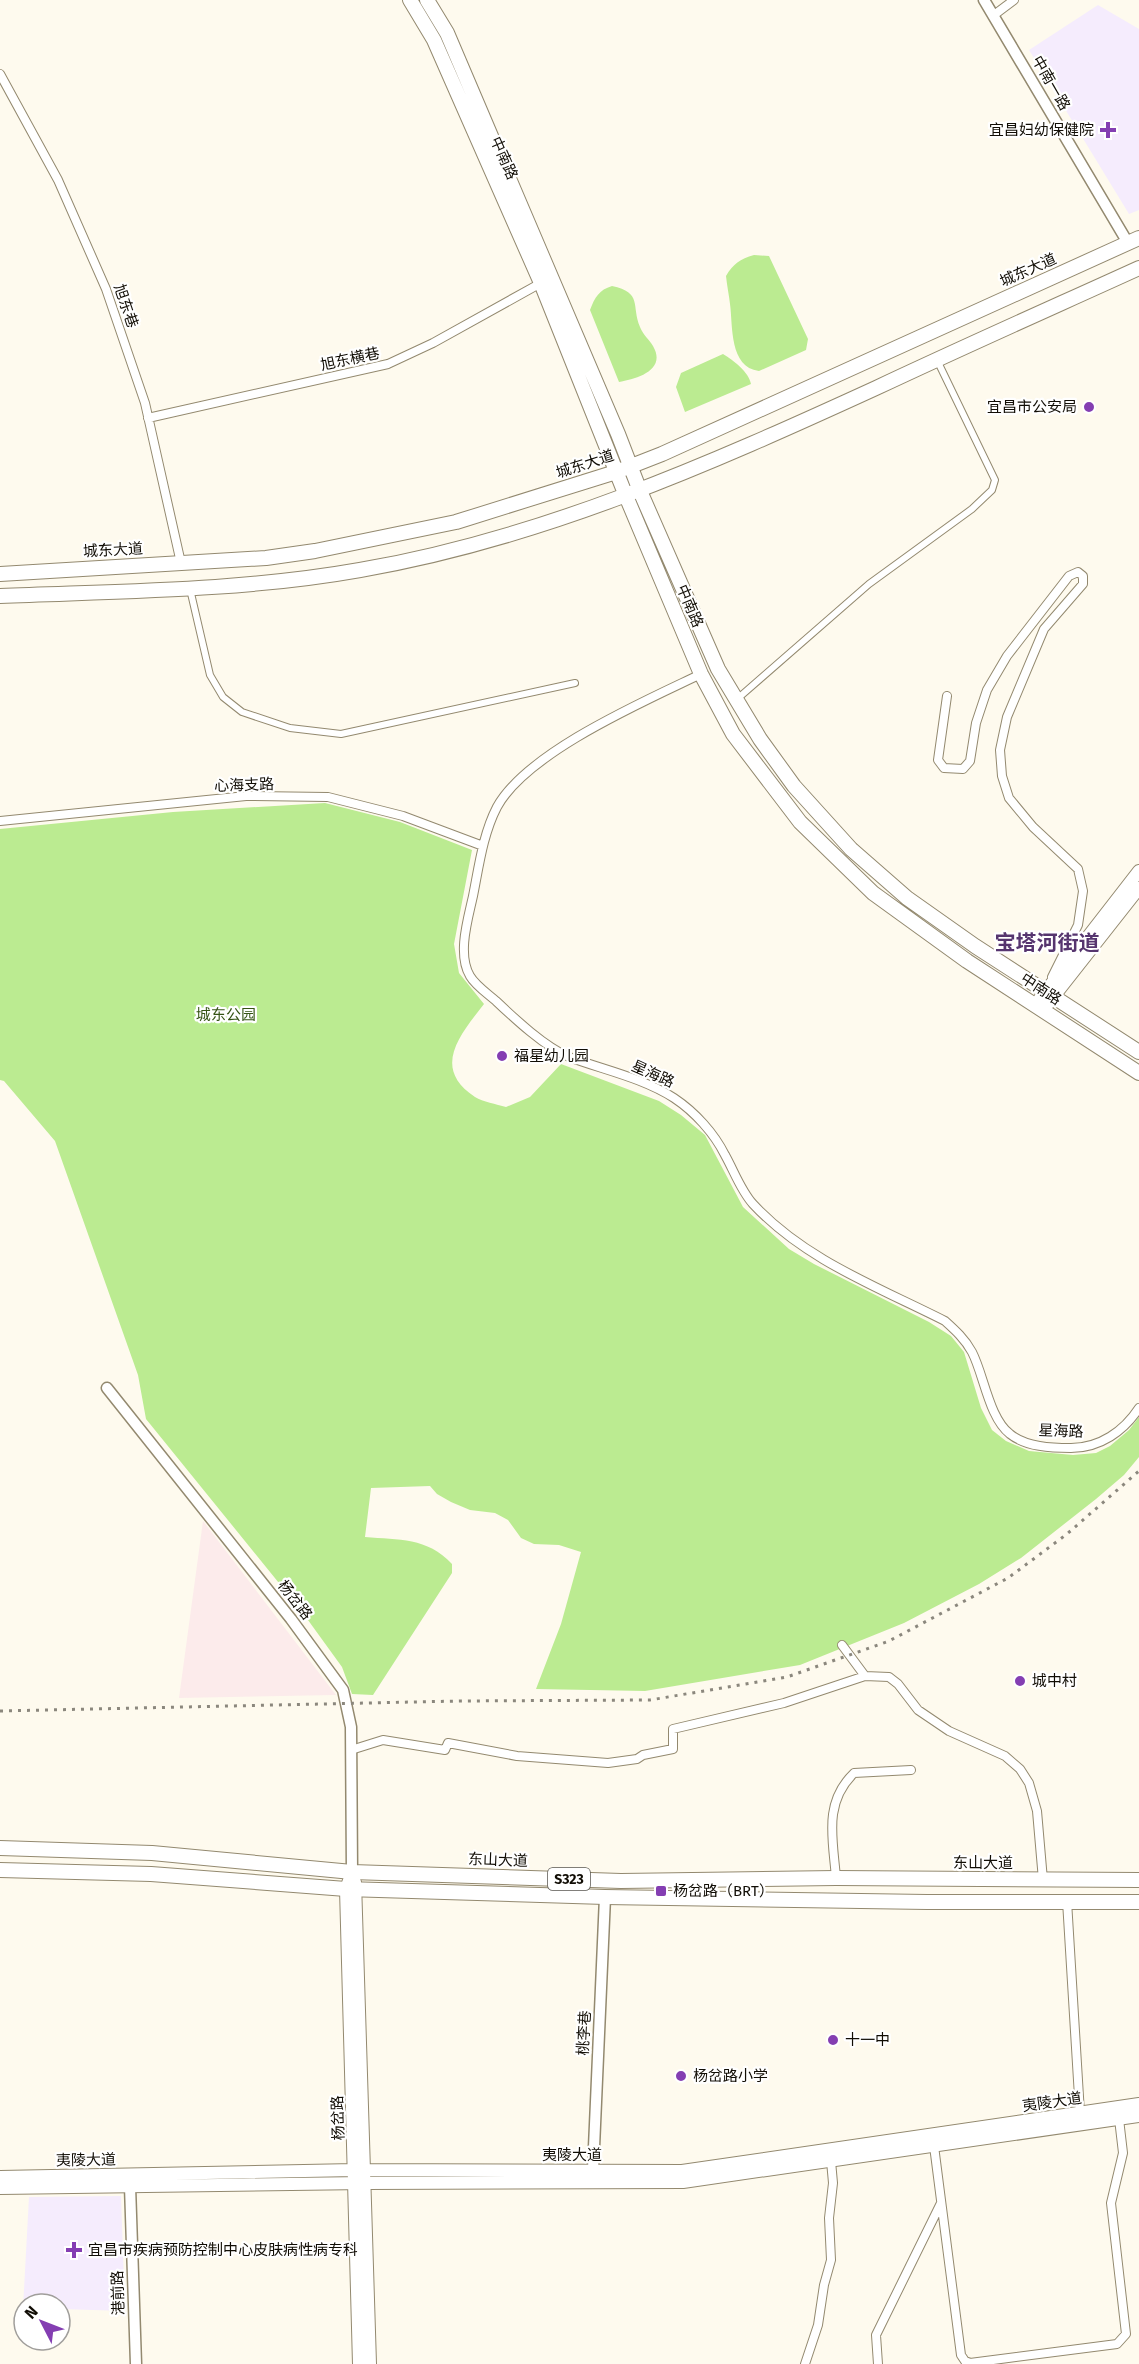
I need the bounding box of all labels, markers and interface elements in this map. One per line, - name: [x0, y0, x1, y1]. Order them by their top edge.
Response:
- street label: 中南一路: [1028, 53, 1074, 113]
- place label: 宜昌妇幼保健院: [989, 121, 1094, 139]
- marker: 宜昌妇幼保健院: [1099, 121, 1117, 139]
- street label: 中南路: [487, 134, 521, 182]
- street label: 城东大道: [997, 250, 1059, 290]
- street label: 旭东巷: [110, 282, 142, 330]
- street label: 旭东横巷: [319, 344, 381, 374]
- place label: 宜昌市公安局: [987, 398, 1077, 416]
- marker: 宜昌市公安局: [1082, 400, 1096, 414]
- street label: 城东大道: [554, 446, 616, 482]
- street label: 城东大道: [83, 539, 143, 561]
- street label: 中南路: [673, 582, 707, 630]
- street label: 心海支路: [214, 775, 274, 795]
- district label: 宝塔河街道: [995, 930, 1100, 956]
- street label: 中南路: [1017, 969, 1065, 1009]
- park label: 城东公园: [196, 1006, 256, 1024]
- place label: 福星幼儿园: [514, 1047, 589, 1065]
- marker: 福星幼儿园: [495, 1049, 509, 1063]
- street label: 星海路: [629, 1057, 677, 1091]
- street label: 星海路: [1038, 1421, 1084, 1441]
- street label: 杨岔路: [274, 1577, 316, 1623]
- place label: 城中村: [1032, 1672, 1077, 1690]
- marker: 城中村: [1013, 1674, 1027, 1688]
- street label: 东山大道: [468, 1850, 528, 1870]
- street label: 东山大道: [953, 1854, 1013, 1872]
- road number: S323: [548, 1868, 590, 1890]
- place label: 杨岔路（BRT）: [673, 1882, 774, 1900]
- marker: 杨岔路（BRT）: [654, 1884, 668, 1898]
- street label: 桃李巷: [574, 2010, 594, 2056]
- place label: 十一中: [845, 2031, 890, 2049]
- marker: 十一中: [826, 2033, 840, 2047]
- place label: 杨岔路小学: [693, 2067, 768, 2085]
- marker: 杨岔路小学: [674, 2069, 688, 2083]
- street label: 夷陵大道: [1021, 2089, 1083, 2115]
- street label: 杨岔路: [328, 2095, 348, 2141]
- street label: 夷陵大道: [542, 2146, 602, 2164]
- street label: 夷陵大道: [56, 2150, 116, 2170]
- marker: 宜昌市疾病预防控制中心皮肤病性病专科: [65, 2241, 83, 2259]
- place label: 宜昌市疾病预防控制中心皮肤病性病专科: [88, 2241, 358, 2259]
- street label: 港前路: [108, 2270, 128, 2316]
- north arrow: [12, 2292, 72, 2352]
- text: N: [21, 2302, 42, 2323]

